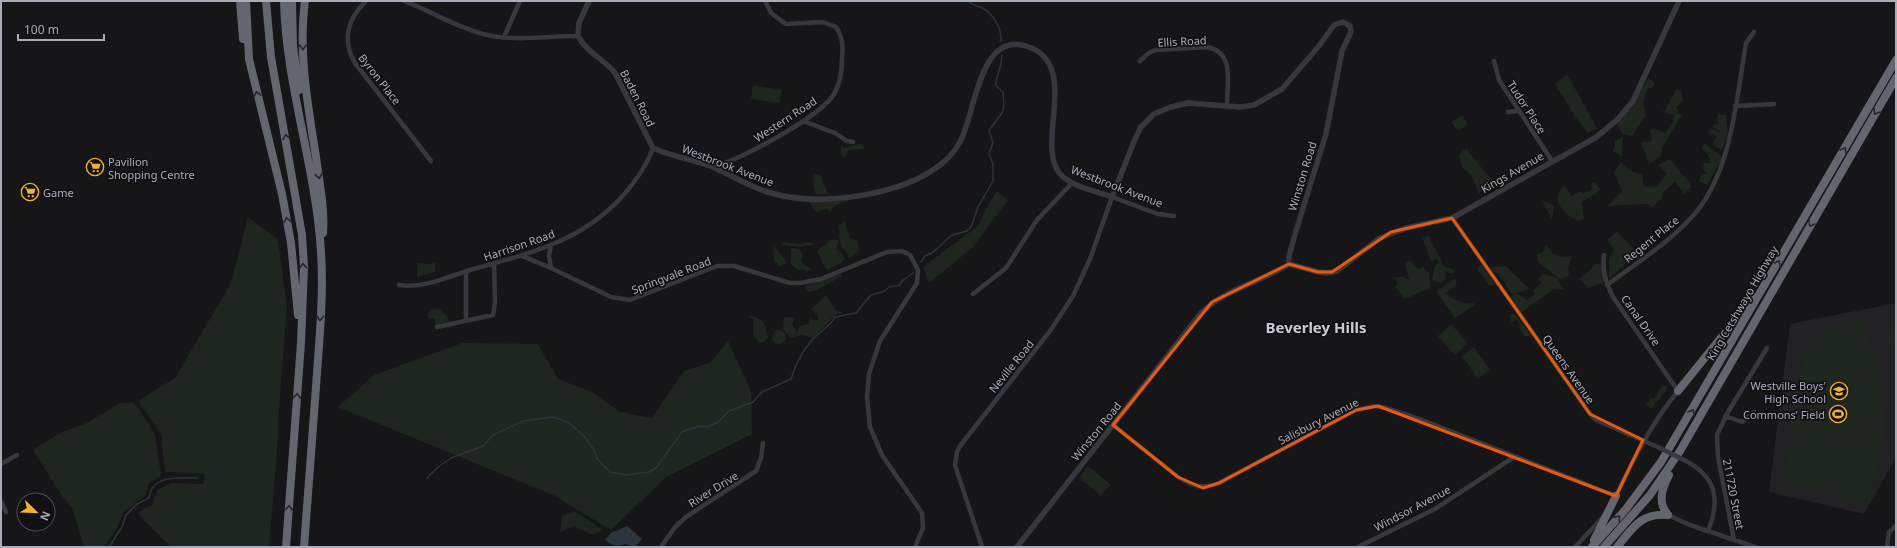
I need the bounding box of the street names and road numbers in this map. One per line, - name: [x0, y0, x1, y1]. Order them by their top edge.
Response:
- street label: Ellis Road: [1157, 32, 1207, 50]
- street label: Byron Place: [355, 51, 405, 107]
- street label: Baden Road: [617, 67, 659, 129]
- street label: Tudor Place: [1504, 78, 1550, 136]
- street label: Western Road: [751, 93, 819, 145]
- street label: Winston Road: [1284, 139, 1320, 213]
- street label: Westbrook Avenue: [680, 141, 776, 189]
- street label: Kings Avenue: [1478, 148, 1546, 196]
- street label: Westbrook Avenue: [1069, 162, 1165, 210]
- street label: Regent Place: [1620, 212, 1682, 266]
- street label: Harrison Road: [481, 226, 557, 264]
- street label: King Cetshwayo Highway: [1703, 243, 1781, 363]
- street label: Springvale Road: [629, 253, 713, 297]
- street label: Canal Drive: [1618, 292, 1664, 348]
- street label: Queens Avenue: [1540, 331, 1598, 407]
- street label: Neville Road: [985, 336, 1037, 396]
- street label: Salisbury Avenue: [1275, 394, 1361, 448]
- street label: Winston Road: [1068, 398, 1124, 464]
- street label: 211720 Street: [1720, 458, 1748, 530]
- street label: River Drive: [685, 468, 741, 510]
- street label: Windsor Avenue: [1371, 482, 1453, 534]

